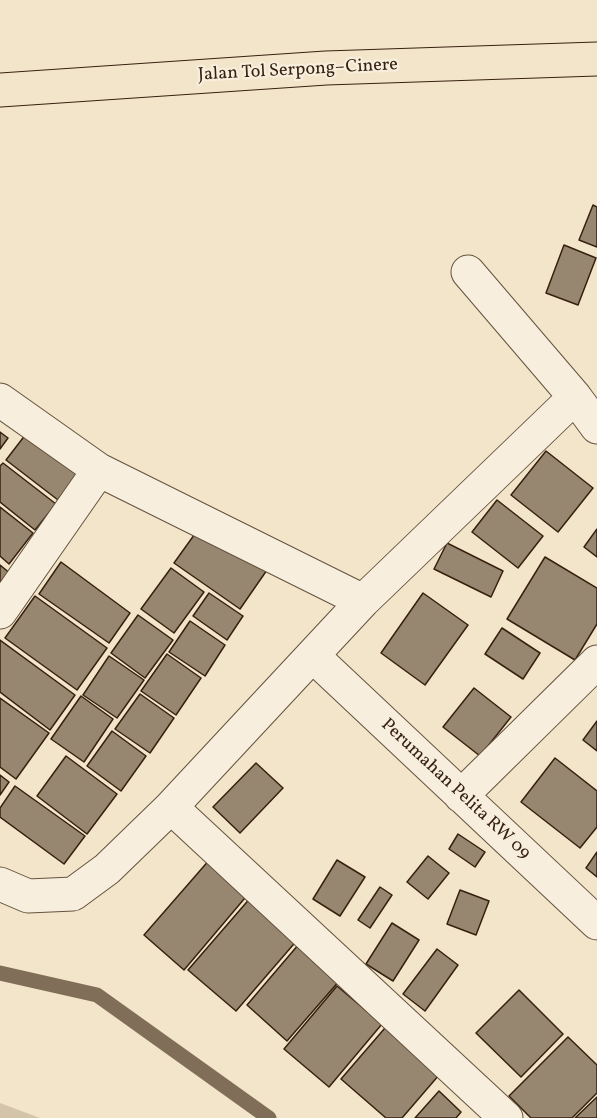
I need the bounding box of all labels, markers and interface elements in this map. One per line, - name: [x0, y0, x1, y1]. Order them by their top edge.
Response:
- street label: Jalan Tol Serpong–Cinere: [198, 55, 398, 87]
- street label: Perumahan Pelita RW 09: [376, 715, 534, 865]

